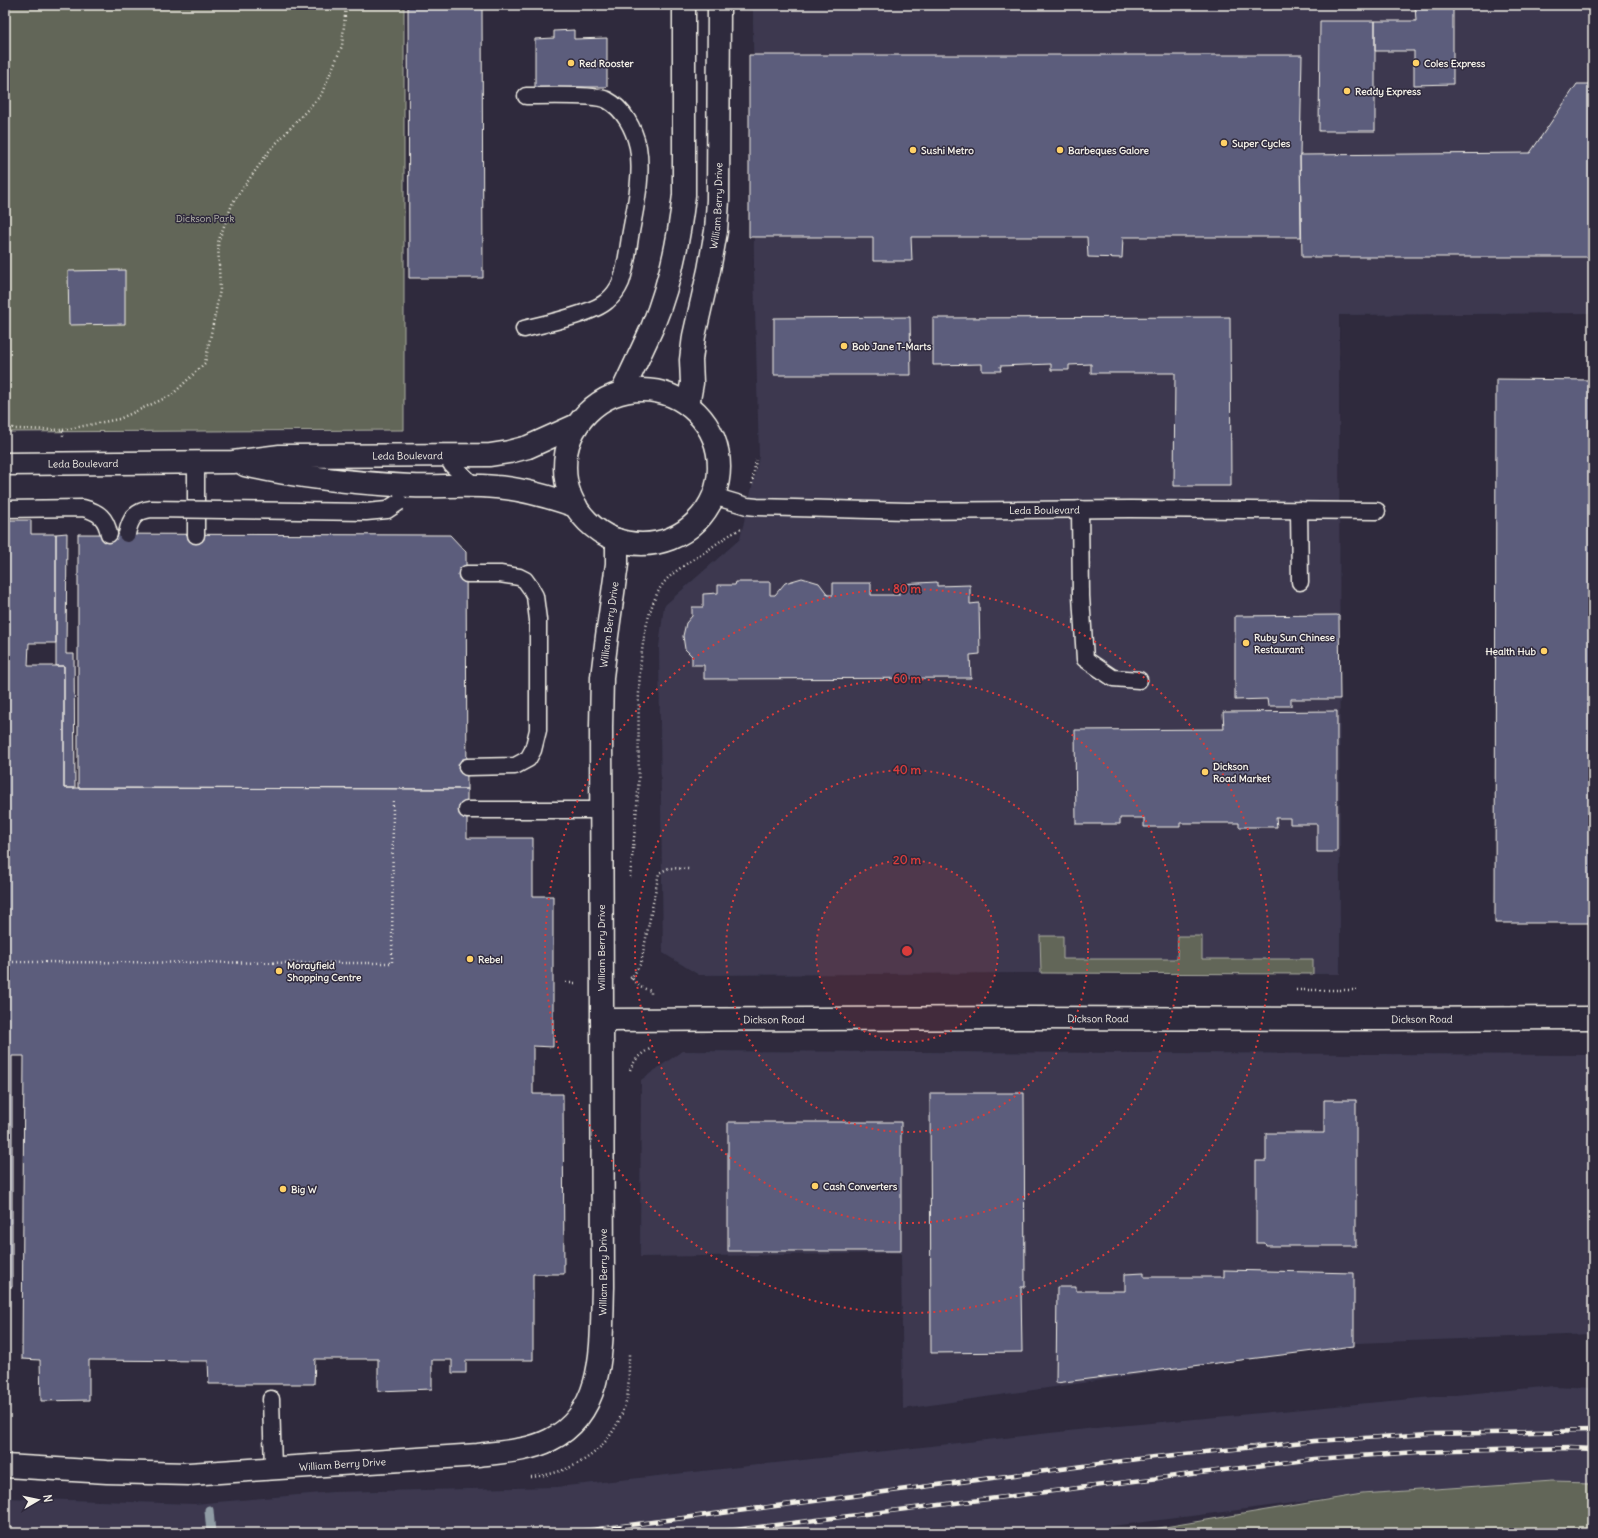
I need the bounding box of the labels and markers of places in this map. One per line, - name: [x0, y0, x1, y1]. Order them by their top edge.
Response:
- place label: Red Rooster: [579, 57, 635, 70]
- place label: Coles Express: [1424, 57, 1486, 70]
- marker: Red Rooster: [566, 58, 576, 68]
- marker: Coles Express: [1411, 58, 1421, 68]
- place label: Reddy Express: [1355, 85, 1422, 98]
- marker: Reddy Express: [1342, 86, 1352, 96]
- place label: Super Cycles: [1232, 137, 1291, 150]
- marker: Super Cycles: [1219, 138, 1229, 148]
- place label: Sushi Metro: [921, 144, 974, 157]
- place label: Barbeques Galore: [1068, 144, 1149, 157]
- marker: Sushi Metro: [908, 145, 918, 155]
- marker: Barbeques Galore: [1055, 145, 1065, 155]
- place label: Bob Jane T-Marts: [852, 340, 932, 353]
- marker: Bob Jane T-Marts: [839, 341, 849, 351]
- place label: Ruby Sun Chinese Restaurant: [1254, 631, 1336, 656]
- marker: Ruby Sun Chinese Restaurant: [1241, 638, 1251, 648]
- place label: Health Hub: [1485, 645, 1536, 658]
- marker: Health Hub: [1539, 646, 1549, 656]
- place label: Dickson Road Market: [1213, 760, 1271, 785]
- marker: Dickson Road Market: [1200, 767, 1210, 777]
- centre of rings: [900, 944, 914, 958]
- place label: Rebel: [478, 953, 503, 966]
- marker: Rebel: [465, 954, 475, 964]
- place label: Morayfield Shopping Centre: [287, 959, 362, 984]
- marker: Morayfield Shopping Centre: [274, 966, 284, 976]
- place label: Cash Converters: [823, 1180, 898, 1193]
- marker: Cash Converters: [810, 1181, 820, 1191]
- place label: Big W: [291, 1183, 318, 1196]
- marker: Big W: [278, 1184, 288, 1194]

